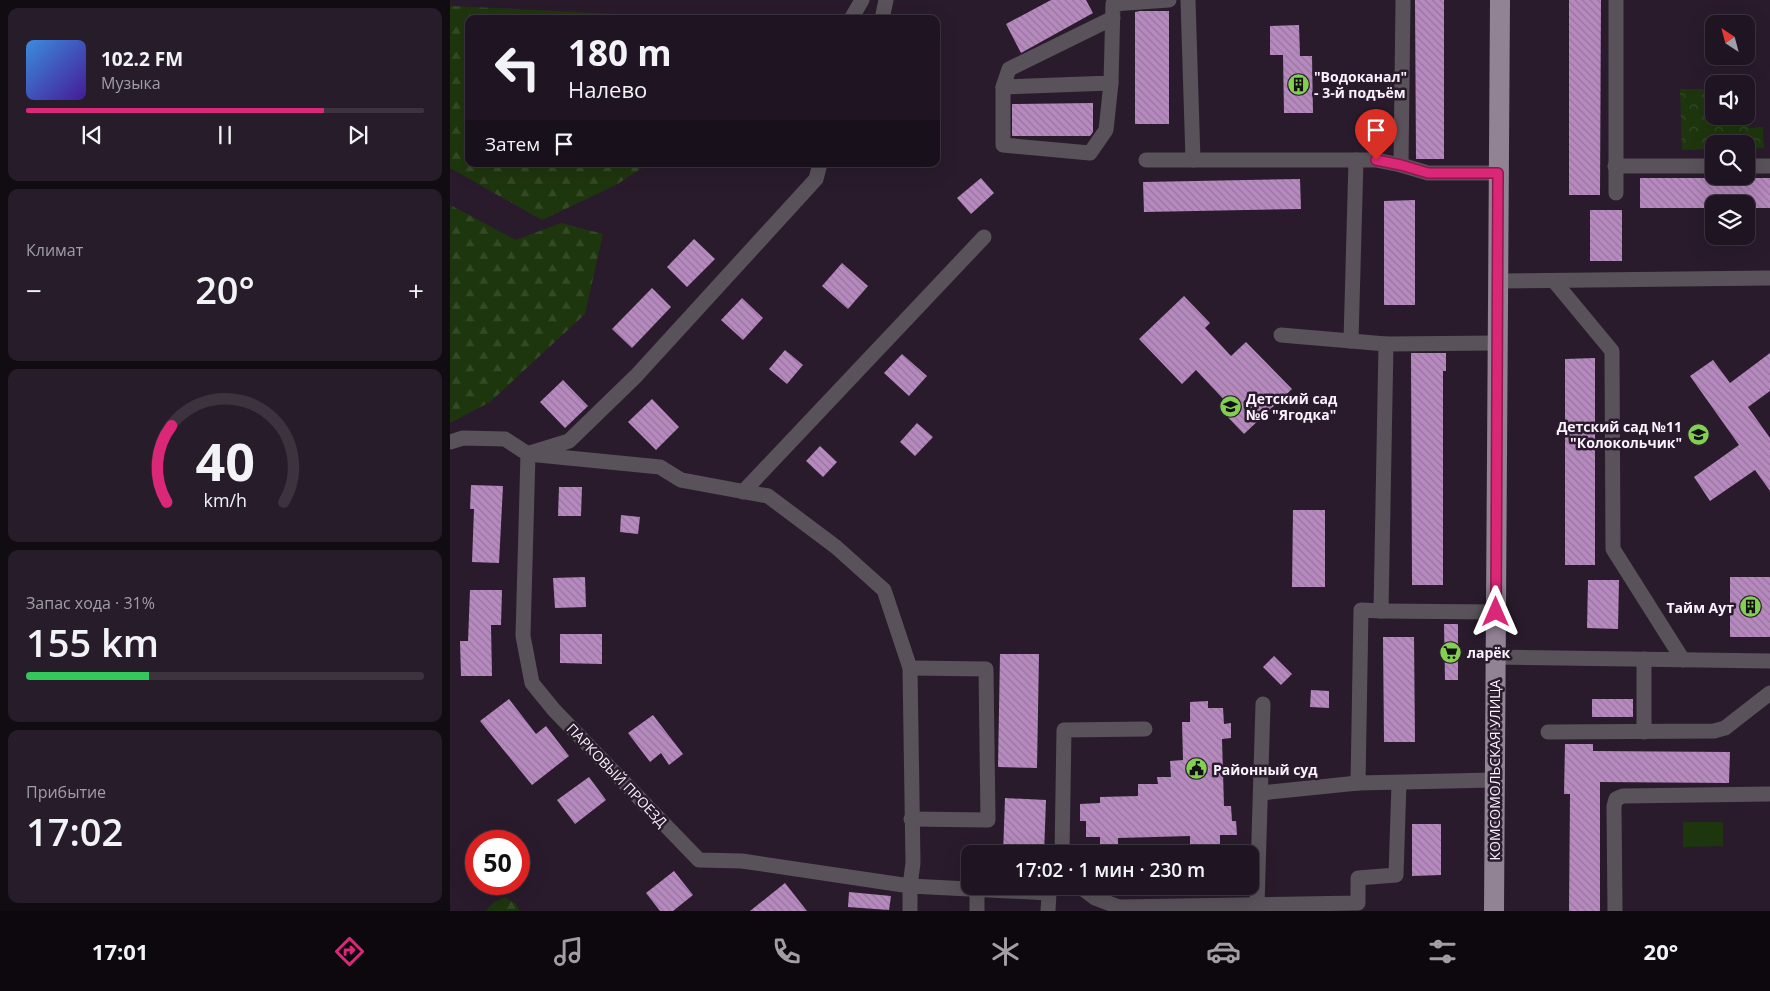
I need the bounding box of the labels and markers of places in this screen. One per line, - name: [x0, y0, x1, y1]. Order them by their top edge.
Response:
- place label: "Водоканал" - 3-й подъём: [1314, 67, 1407, 102]
- building icon: "Водоканал" - 3-й подъём: [1286, 72, 1310, 96]
- pin: [1355, 109, 1397, 160]
- place label: Детский сад №6 "Ягодка": [1246, 389, 1338, 424]
- school or university icon: Детский сад №6 "Ягодка": [1218, 394, 1242, 418]
- place label: Детский сад №11 "Колокольчик": [1557, 417, 1682, 452]
- school or university icon: Детский сад №11 "Колокольчик": [1686, 422, 1710, 446]
- building icon: Тайм Аут: [1738, 595, 1762, 619]
- place label: Тайм Аут: [1667, 598, 1734, 617]
- supermarket icon: ларёк: [1439, 640, 1463, 664]
- place label: ларёк: [1467, 643, 1511, 662]
- public building icon: Районный суд: [1185, 757, 1209, 781]
- place label: Районный суд: [1213, 760, 1318, 779]

